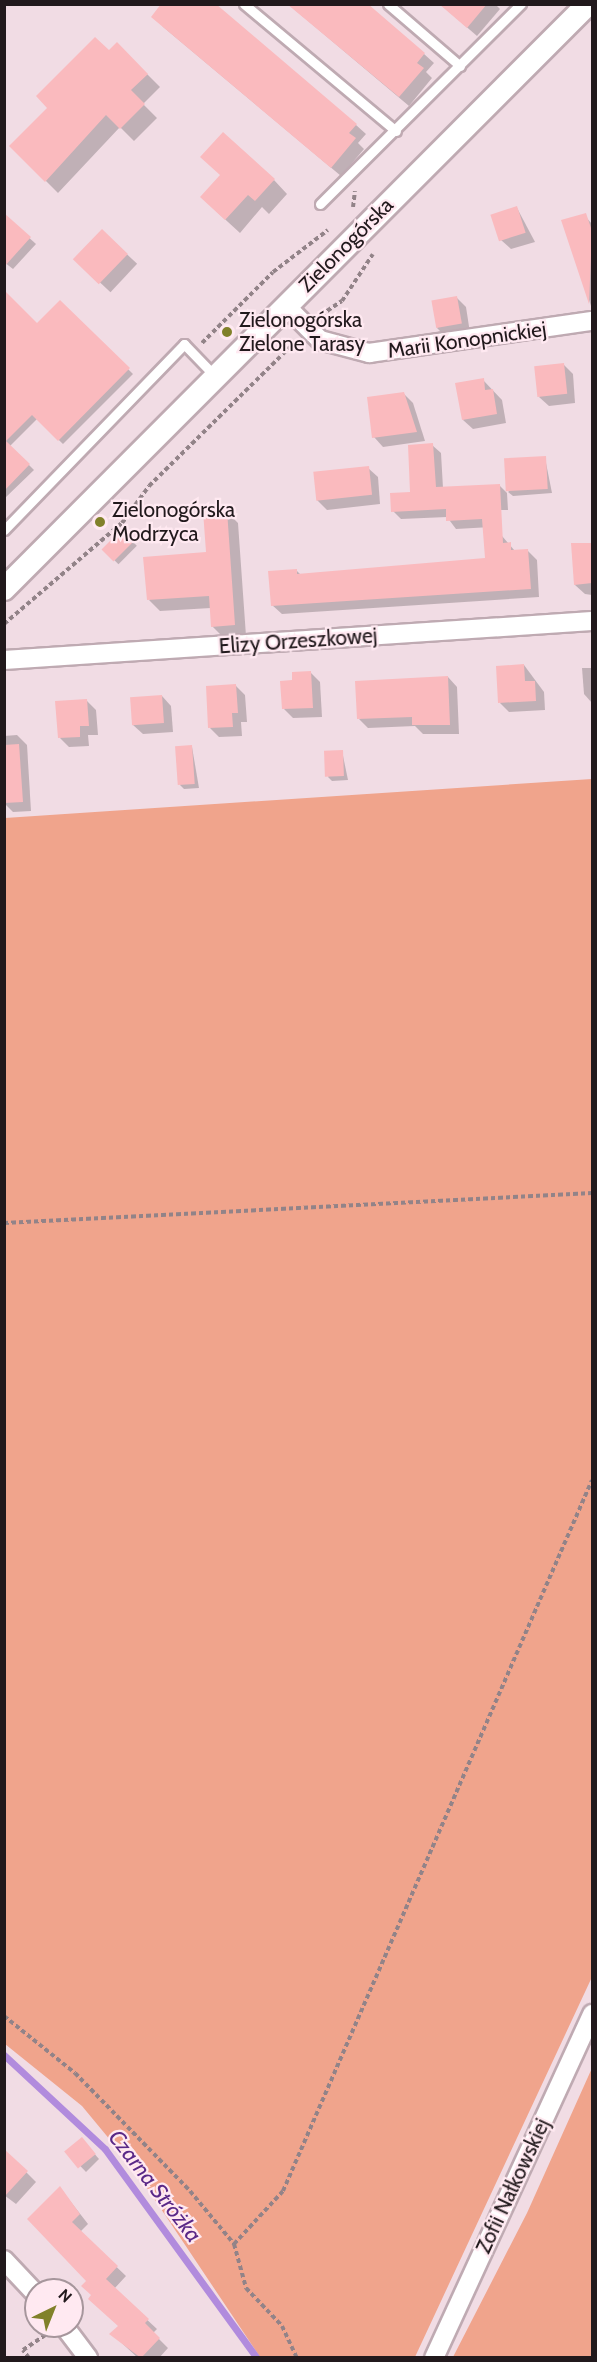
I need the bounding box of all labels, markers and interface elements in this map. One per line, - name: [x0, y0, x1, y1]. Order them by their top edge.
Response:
- street label: Zielonogórska: [294, 193, 398, 297]
- place label: Zielonogórska Zielone Tarasy: [239, 307, 365, 357]
- street label: Marii Konopnickiej: [386, 316, 548, 364]
- marker: Zielonogórska Zielone Tarasy: [220, 325, 234, 339]
- place label: Zielonogórska Modrzyca: [112, 497, 235, 547]
- marker: Zielonogórska Modrzyca: [93, 515, 107, 529]
- street label: Elizy Orzeszkowej: [218, 623, 378, 659]
- street label: Zofii Nałkowskiej: [471, 2115, 555, 2257]
- water label: Czarna Stróżka: [103, 2125, 207, 2247]
- north arrow: [24, 2278, 84, 2338]
- text: N: [55, 2285, 76, 2307]

